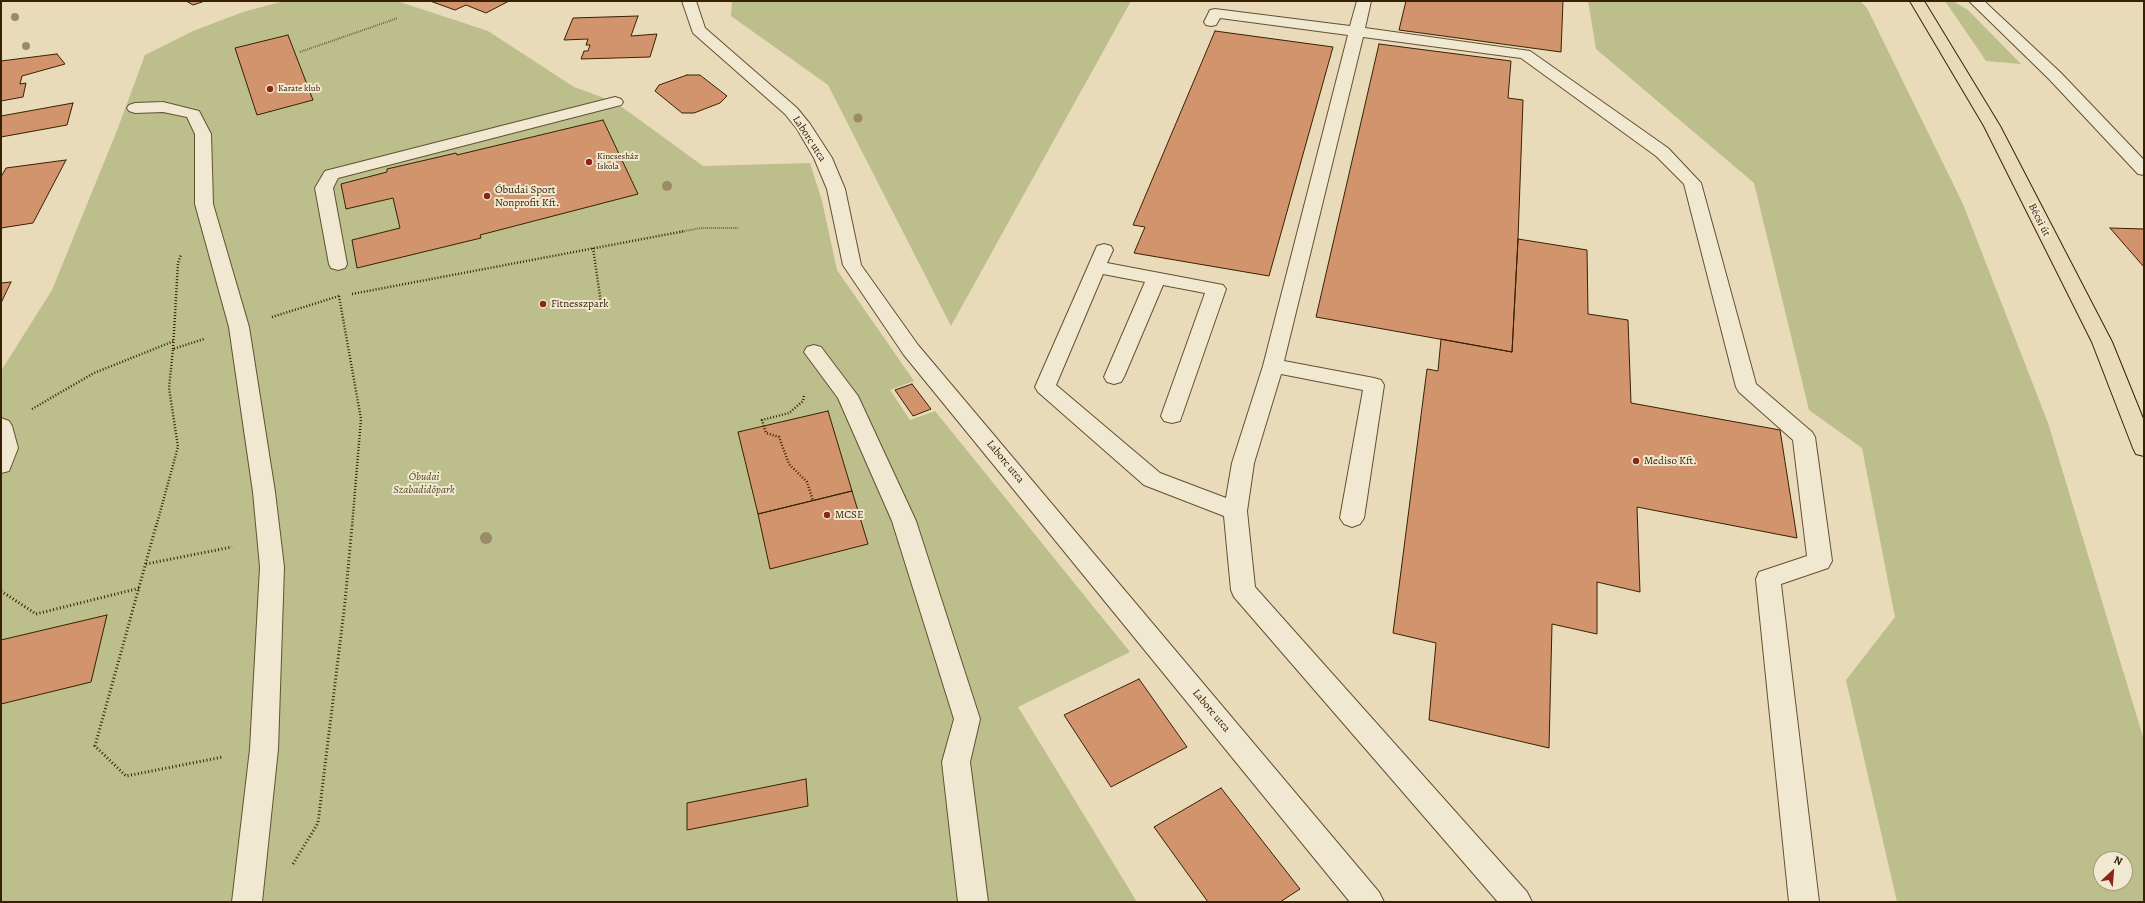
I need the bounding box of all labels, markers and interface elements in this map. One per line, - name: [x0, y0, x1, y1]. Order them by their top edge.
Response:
- marker: Karate klub: [265, 84, 275, 94]
- place label: Karate klub: [278, 84, 320, 94]
- street label: Laborc utca: [789, 114, 829, 164]
- place label: Kincsesház Iskola: [597, 152, 638, 173]
- marker: Kincsesház Iskola: [584, 157, 594, 167]
- place label: Óbudai Sport Nonprofit Kft.: [495, 183, 559, 209]
- marker: Óbudai Sport Nonprofit Kft.: [482, 191, 492, 201]
- street label: Bécsi út: [2025, 201, 2053, 239]
- place label: Fitnesszpark: [551, 297, 609, 311]
- marker: Fitnesszpark: [538, 299, 548, 309]
- street label: Laborc utca: [983, 438, 1027, 486]
- place label: Mediso Kft.: [1644, 454, 1697, 468]
- marker: Mediso Kft.: [1631, 456, 1641, 466]
- park label: Óbudai Szabadidőpark: [393, 470, 455, 496]
- place label: MCSE: [835, 508, 863, 522]
- marker: MCSE: [822, 510, 832, 520]
- street label: Laborc utca: [1189, 687, 1233, 735]
- north arrow: [2093, 851, 2133, 891]
- text: N: [2111, 852, 2125, 869]

